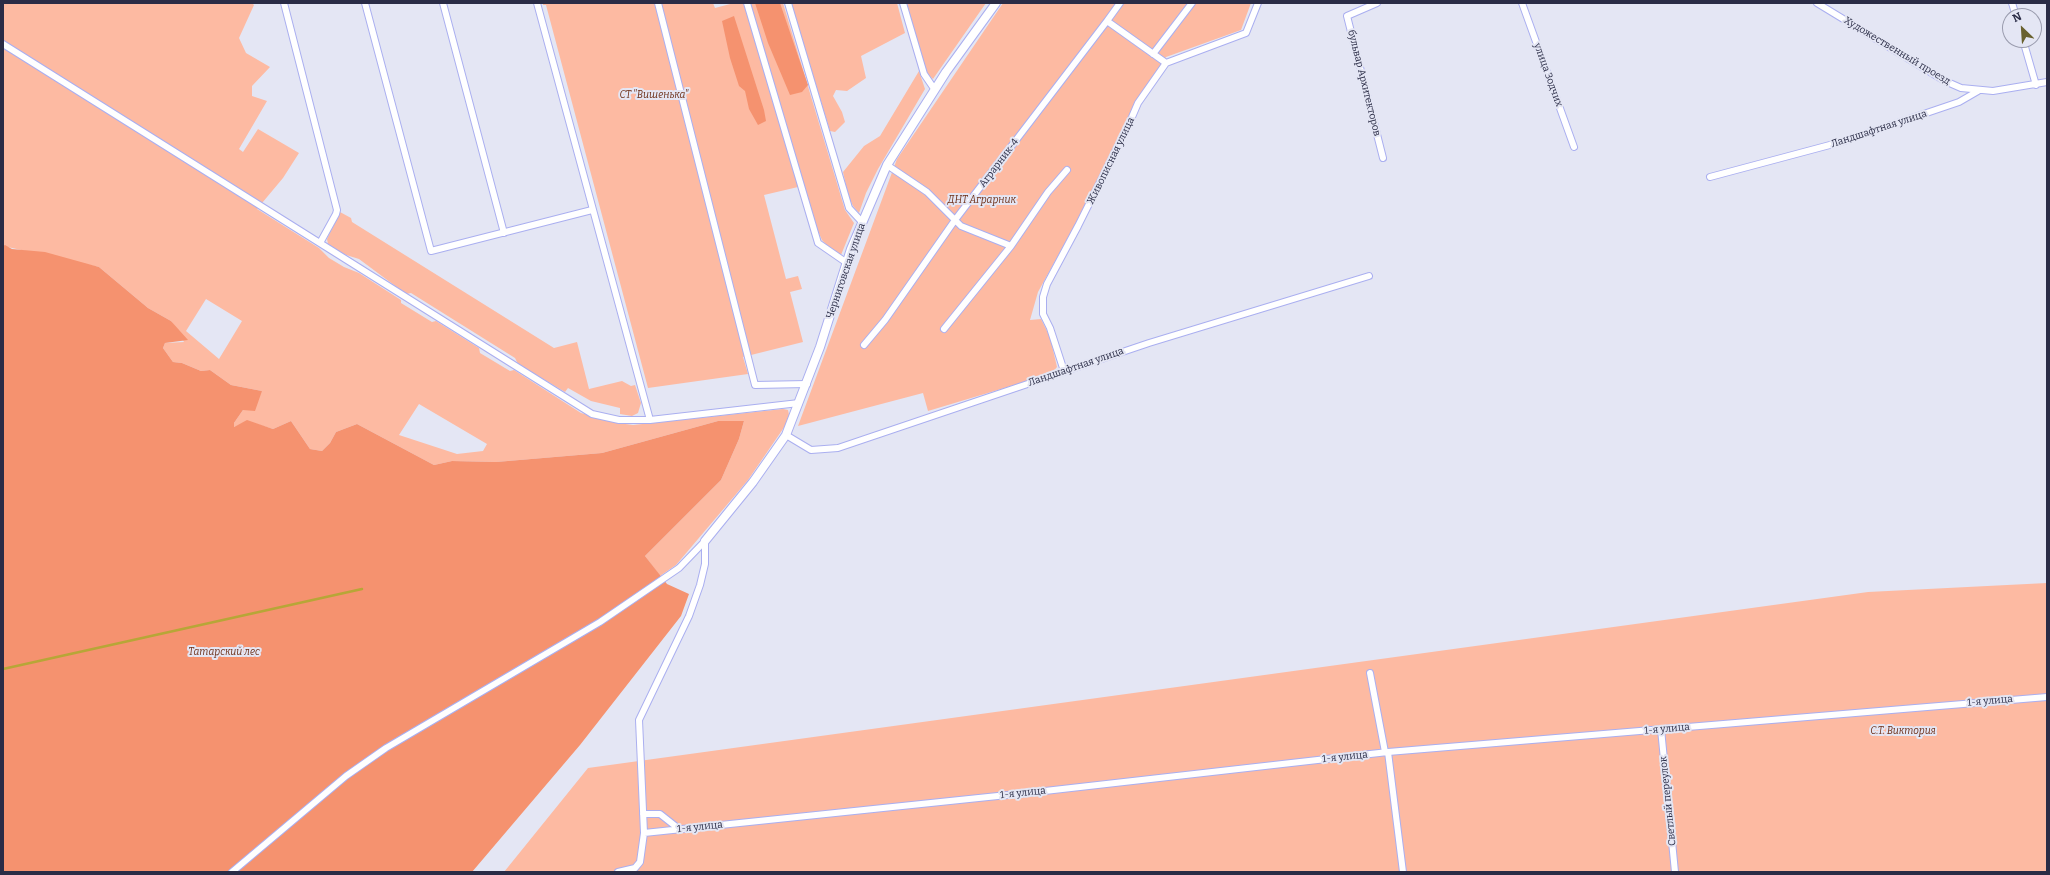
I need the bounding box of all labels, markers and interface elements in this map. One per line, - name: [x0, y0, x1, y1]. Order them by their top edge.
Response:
- north arrow: [2002, 8, 2042, 48]
- text: N: [2011, 10, 2024, 25]
- street label: Художественный проезд: [1842, 14, 1952, 88]
- street label: бульвар Архитекторов: [1345, 29, 1383, 137]
- street label: улица Зодчих: [1531, 42, 1565, 108]
- park label: СТ "Вишенька": [619, 89, 689, 101]
- street label: Ландшафтная улица: [1829, 108, 1929, 150]
- street label: Живописная улица: [1085, 116, 1137, 206]
- street label: Аграрник-4: [977, 136, 1021, 190]
- park label: ДНТ Аграрник: [948, 194, 1016, 206]
- street label: Черниговская улица: [824, 222, 868, 320]
- street label: Ландшафтная улица: [1027, 345, 1125, 389]
- park label: Татарский лес: [188, 646, 260, 658]
- street label: 1-я улица: [1967, 693, 2013, 709]
- street label: 1-я улица: [1644, 721, 1690, 737]
- park label: С.Т. Виктория: [1870, 725, 1936, 737]
- street label: 1-я улица: [1322, 749, 1368, 765]
- street label: Светлый переулок: [1657, 756, 1679, 846]
- street label: 1-я улица: [1000, 785, 1046, 801]
- street label: 1-я улица: [677, 819, 723, 835]

